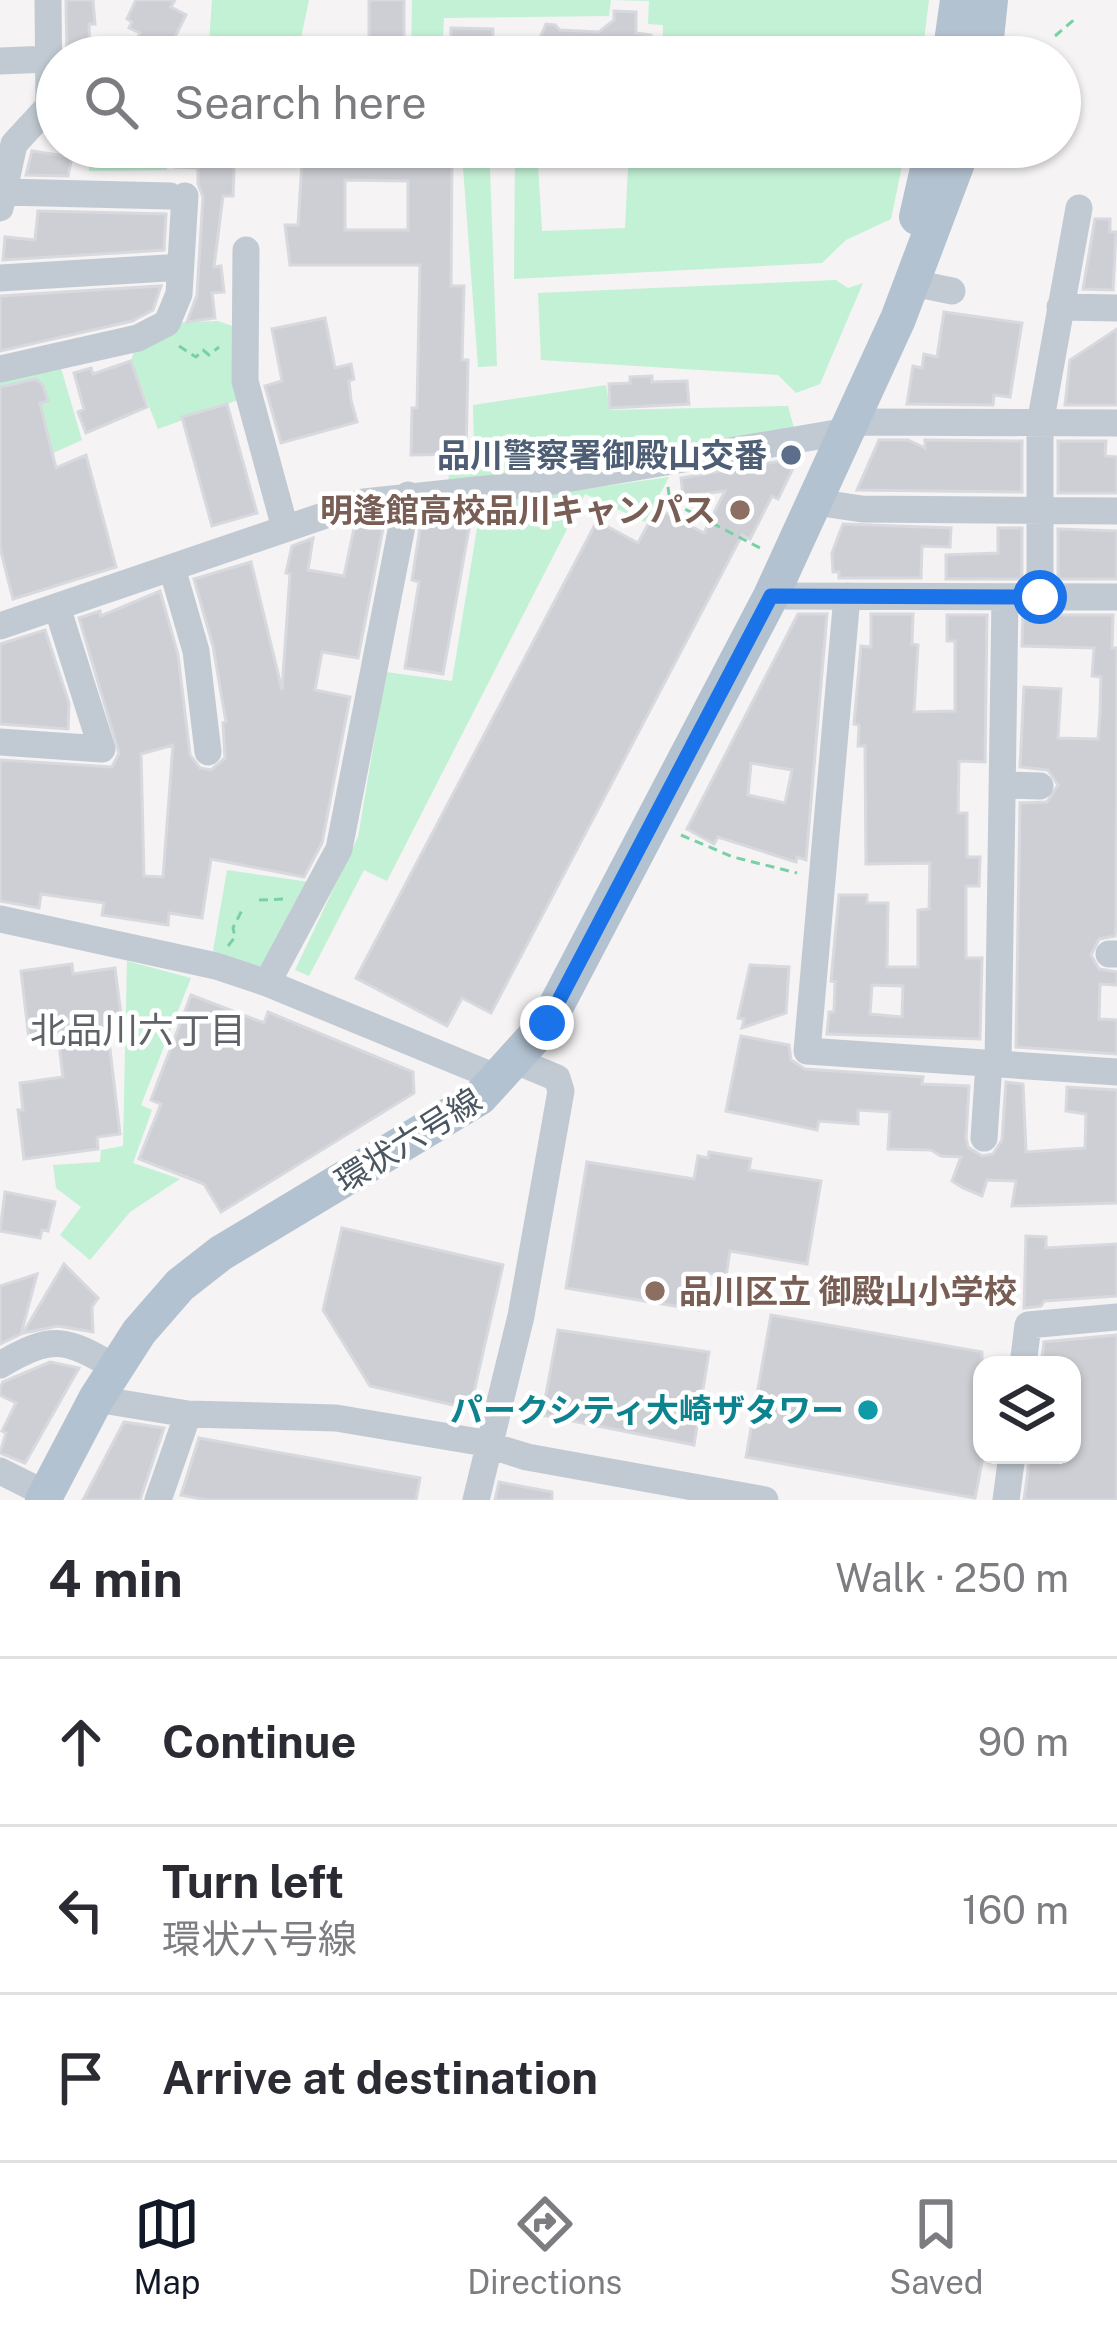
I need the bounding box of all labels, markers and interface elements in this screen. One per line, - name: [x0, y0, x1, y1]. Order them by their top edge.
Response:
- search box: [36, 36, 1081, 168]
- icon: search: [78, 69, 144, 135]
- text: Search here: [174, 76, 427, 129]
- place label: 品川警察署御殿山交番: [437, 436, 767, 474]
- marker: 品川警察署御殿山交番: [778, 442, 804, 468]
- place label: 明逢館高校品川キャンパス: [320, 491, 716, 529]
- marker: 明逢館高校品川キャンパス: [727, 497, 753, 523]
- route start: [1013, 570, 1067, 624]
- route end: [520, 996, 574, 1050]
- district label: 北品川六丁目: [30, 1009, 246, 1051]
- street label: 環状六号線: [328, 1080, 488, 1200]
- place label: 品川区立 御殿山小学校: [679, 1272, 1016, 1310]
- marker: 品川区立 御殿山小学校: [642, 1278, 668, 1304]
- map controls: [973, 1356, 1081, 1464]
- button: layers: [973, 1356, 1081, 1464]
- place label: パークシティ大崎ザタワー: [450, 1391, 844, 1429]
- marker: パークシティ大崎ザタワー: [855, 1397, 881, 1423]
- text: 4 min: [48, 1549, 183, 1608]
- text: Walk · 250 m: [835, 1555, 1069, 1601]
- icon: ahead: [48, 1709, 114, 1775]
- text: Continue: [162, 1715, 356, 1768]
- text: 90 m: [978, 1719, 1069, 1765]
- text: Turn left: [162, 1855, 344, 1908]
- icon: left: [48, 1877, 114, 1943]
- text: 160 m: [962, 1887, 1069, 1933]
- text: 環状六号線: [162, 1916, 357, 1962]
- icon: arrive: [48, 2045, 114, 2111]
- text: Arrive at destination: [162, 2051, 598, 2104]
- tab: Map: [133, 2191, 200, 2301]
- tab: Directions: [467, 2191, 622, 2301]
- tab: Saved: [889, 2191, 984, 2301]

